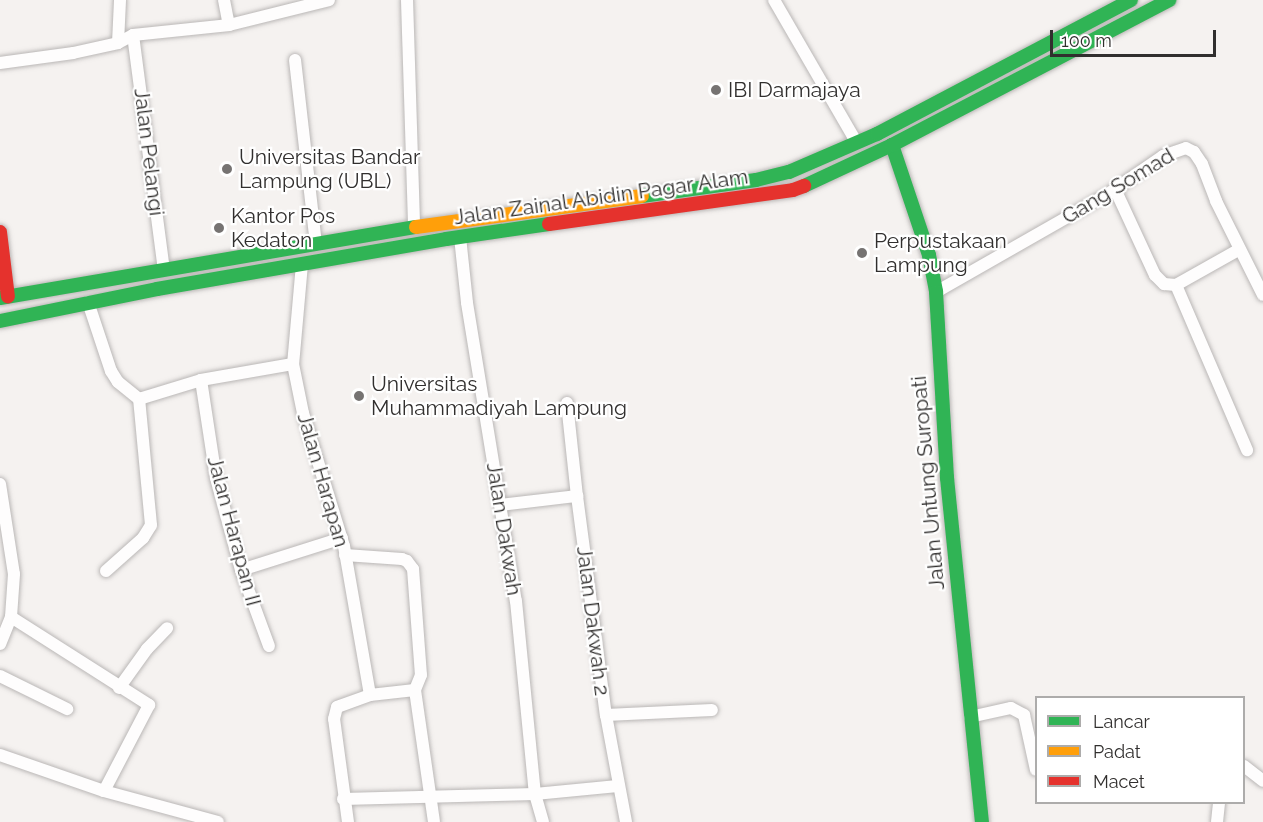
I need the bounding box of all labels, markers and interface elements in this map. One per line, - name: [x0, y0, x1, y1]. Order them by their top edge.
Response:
- scale bar: [1053, 18, 1220, 56]
- text: 100 m: [1061, 30, 1112, 51]
- place label: IBI Darmajaya: [728, 77, 861, 103]
- marker: IBI Darmajaya: [709, 83, 723, 97]
- street label: Jalan Pelangi: [129, 87, 169, 217]
- street label: Gang Somad: [1057, 143, 1179, 229]
- place label: Universitas Bandar Lampung (UBL): [239, 144, 420, 194]
- marker: Universitas Bandar Lampung (UBL): [220, 162, 234, 176]
- street label: Jalan Zainal Abidin Pagar Alam: [451, 164, 751, 230]
- place label: Kantor Pos Kedaton: [231, 203, 336, 253]
- marker: Kantor Pos Kedaton: [212, 221, 226, 235]
- place label: Perpustakaan Lampung: [874, 228, 1007, 278]
- marker: Perpustakaan Lampung: [855, 246, 869, 260]
- place label: Universitas Muhammadiyah Lampung: [371, 371, 627, 421]
- street label: Jalan Untung Suropati: [906, 375, 950, 591]
- marker: Universitas Muhammadiyah Lampung: [352, 389, 366, 403]
- street label: Jalan Harapan: [292, 410, 354, 550]
- street label: Jalan Harapan II: [202, 453, 266, 609]
- street label: Jalan Dakwah: [481, 461, 527, 597]
- street label: Jalan Dakwah 2: [571, 545, 615, 697]
- legend: [1035, 696, 1245, 804]
- text: Lancar: [1093, 711, 1150, 732]
- text: Padat: [1093, 741, 1141, 762]
- text: Macet: [1093, 771, 1145, 792]

